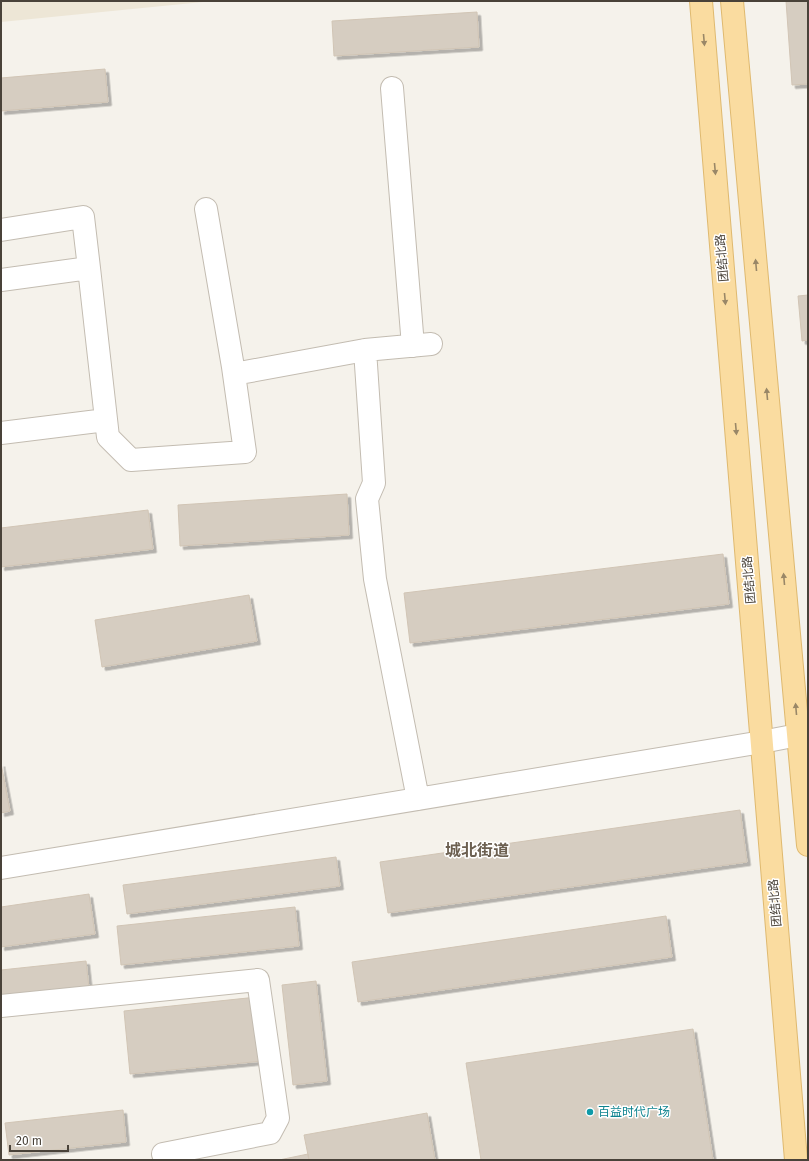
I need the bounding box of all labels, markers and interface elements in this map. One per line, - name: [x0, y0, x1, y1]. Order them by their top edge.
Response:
- one-way arrow: [701, 34, 708, 46]
- one-way arrow: [711, 163, 718, 175]
- street label: 团结北路: [713, 233, 731, 283]
- one-way arrow: [752, 259, 759, 271]
- one-way arrow: [722, 293, 729, 305]
- one-way arrow: [764, 388, 771, 400]
- one-way arrow: [733, 423, 740, 435]
- street label: 团结北路: [740, 555, 758, 605]
- one-way arrow: [781, 573, 788, 585]
- one-way arrow: [793, 703, 799, 715]
- district label: 城北街道: [445, 841, 509, 860]
- street label: 团结北路: [766, 878, 784, 928]
- place label: 百益时代广场: [598, 1105, 670, 1119]
- marker: 百益时代广场: [585, 1107, 595, 1117]
- scale bar: [10, 1127, 68, 1153]
- text: 20 m: [16, 1134, 42, 1148]

